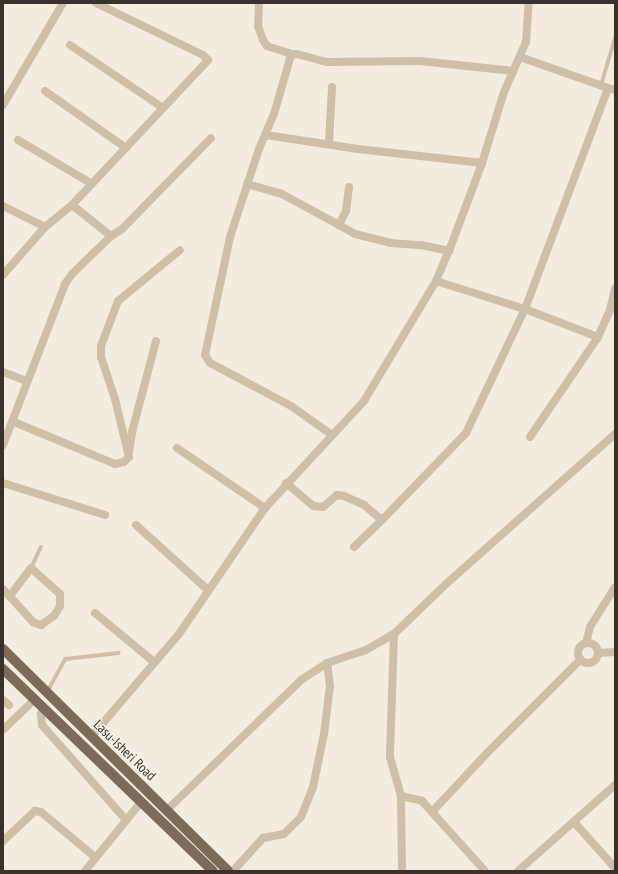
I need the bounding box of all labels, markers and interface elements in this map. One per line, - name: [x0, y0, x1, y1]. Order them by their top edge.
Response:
- street label: Lasu-Isheri Road: [90, 716, 160, 784]

